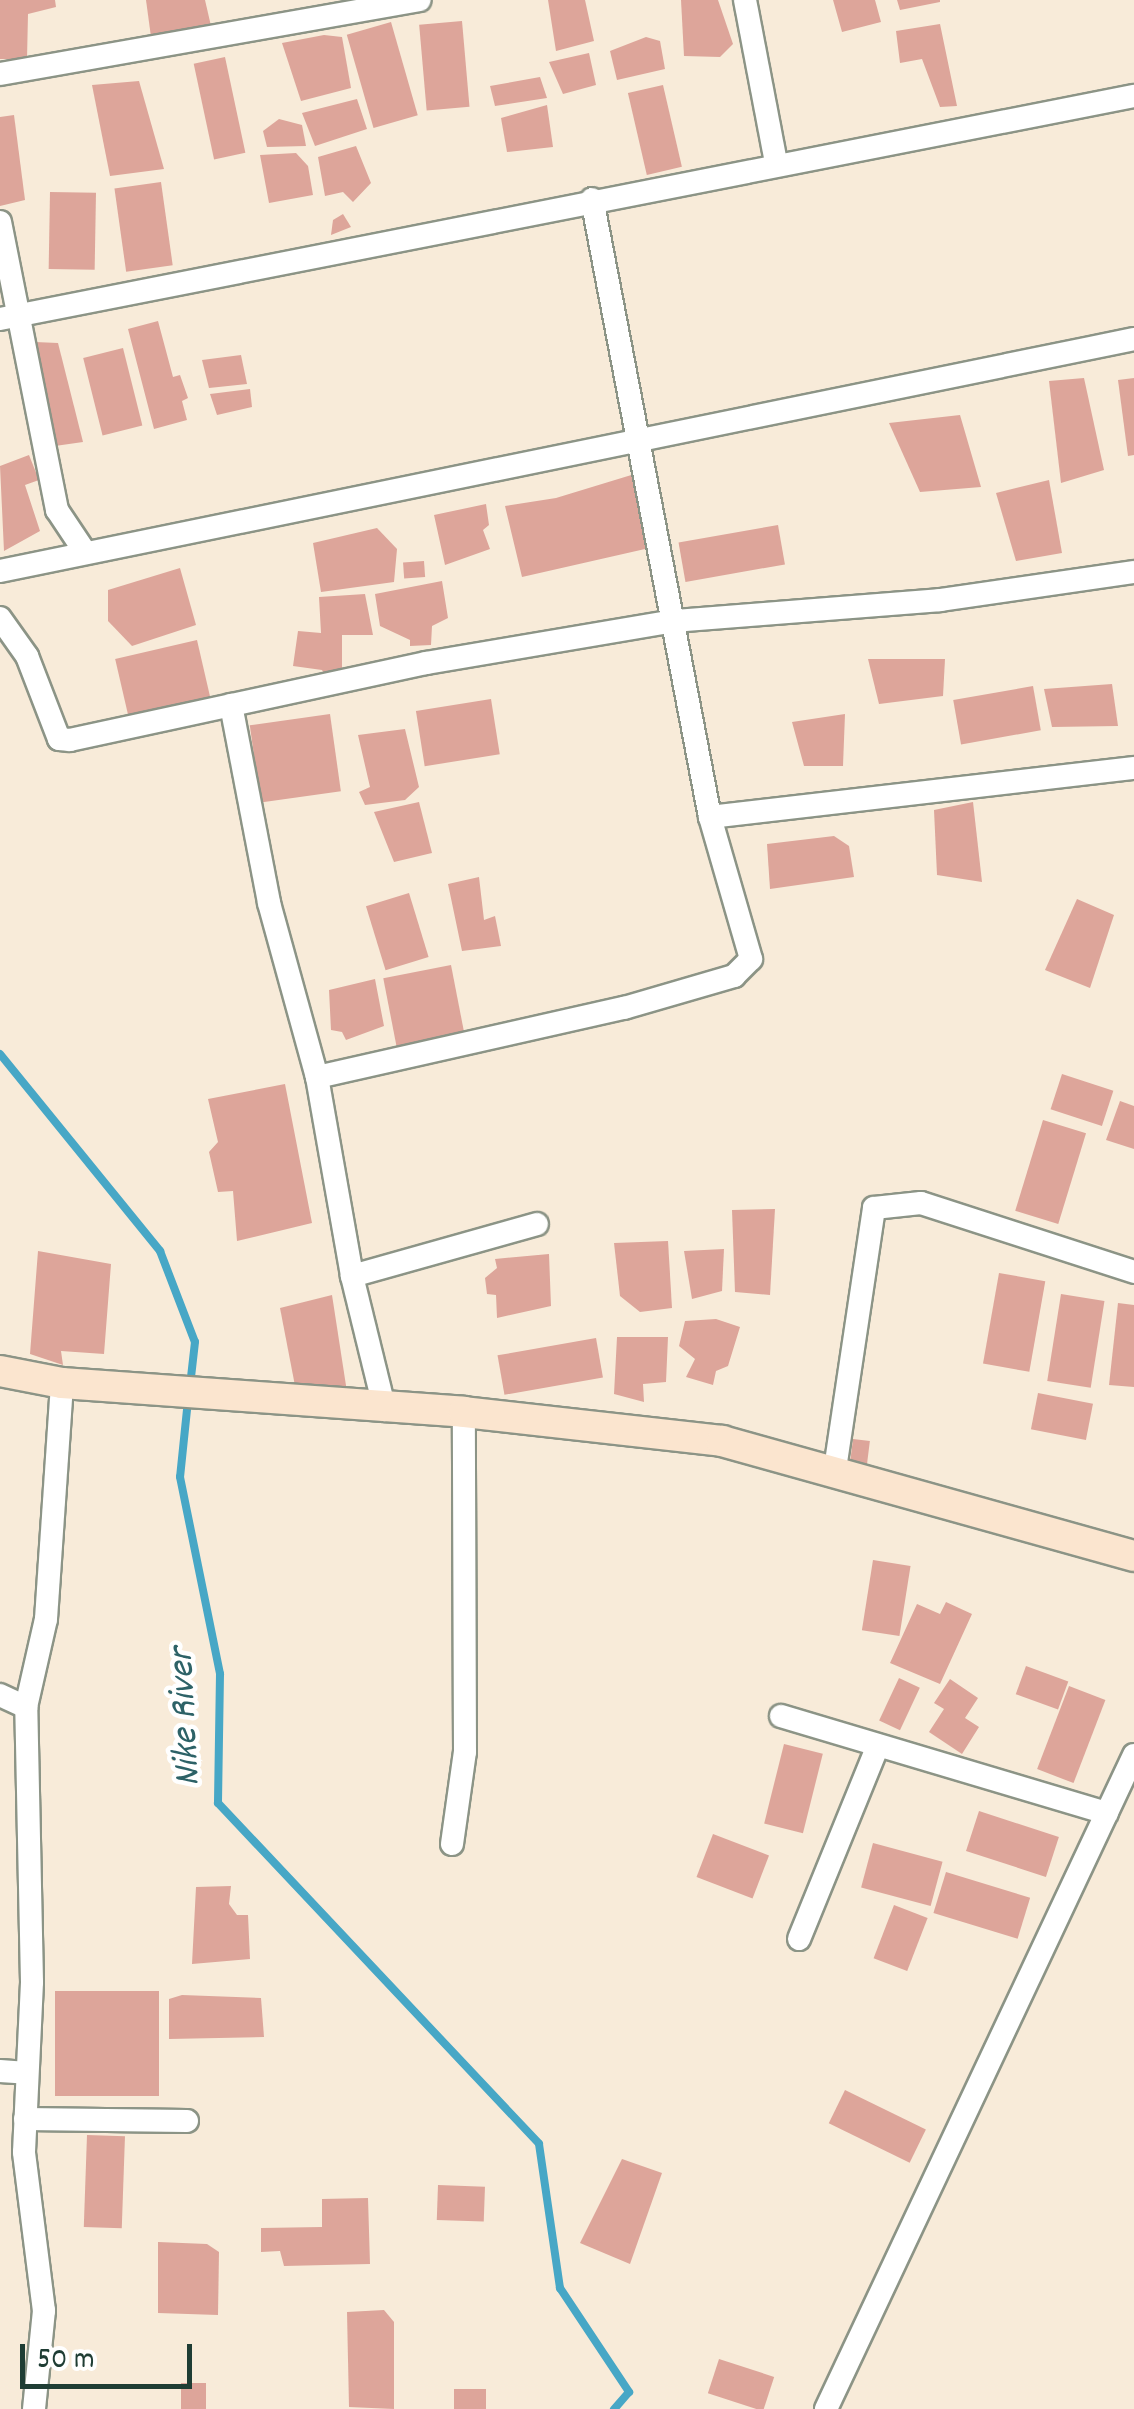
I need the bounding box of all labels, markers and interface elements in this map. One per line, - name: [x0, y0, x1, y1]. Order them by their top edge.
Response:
- water label: Nike River: [161, 1646, 213, 1788]
- scale bar: [25, 2324, 198, 2386]
- text: 50 m: [37, 2340, 95, 2383]

